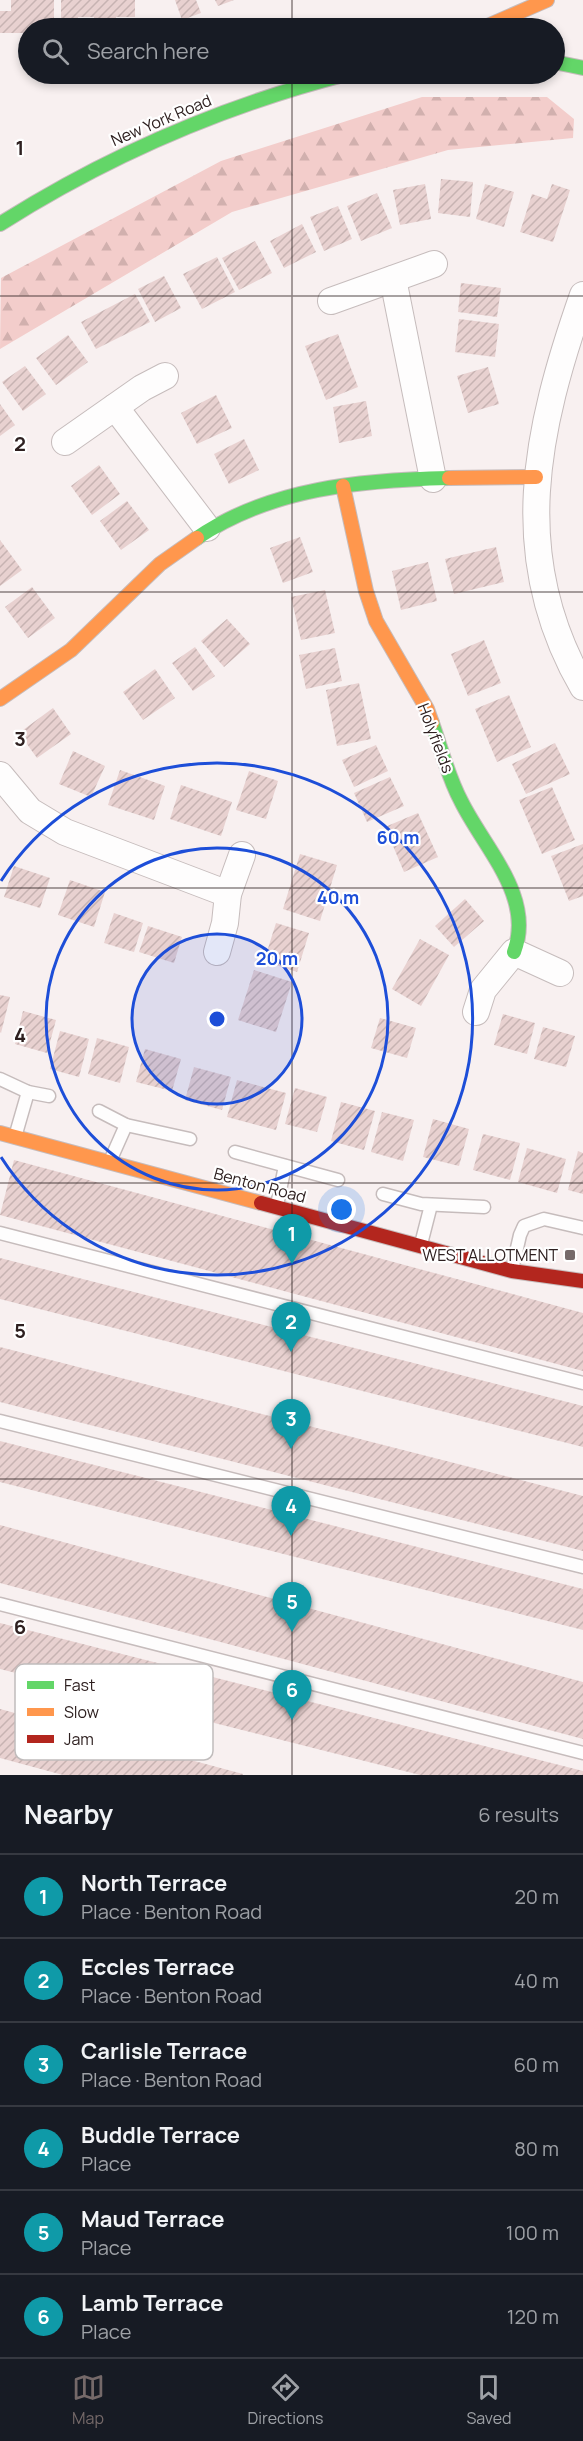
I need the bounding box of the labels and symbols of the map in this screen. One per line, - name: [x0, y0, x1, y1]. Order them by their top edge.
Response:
- street label: New York Road: [107, 89, 215, 151]
- text: 1: [16, 134, 24, 161]
- text: 2: [14, 430, 26, 457]
- street label: Holyfields: [413, 700, 459, 776]
- text: 3: [14, 725, 26, 752]
- text: 60 m: [377, 825, 419, 849]
- text: 40 m: [317, 885, 359, 909]
- text: 20 m: [256, 946, 298, 970]
- centre of rings: [207, 1009, 227, 1029]
- text: 4: [14, 1021, 26, 1048]
- street label: Benton Road: [211, 1162, 309, 1208]
- your location: [327, 1195, 356, 1224]
- pin: 1: [272, 1214, 312, 1264]
- place label: WEST ALLOTMENT: [422, 1244, 558, 1266]
- marker: WEST ALLOTMENT: [563, 1248, 577, 1262]
- pin: 2: [272, 1302, 310, 1352]
- text: 5: [14, 1317, 26, 1344]
- pin: 3: [272, 1400, 310, 1449]
- pin: 4: [272, 1486, 310, 1536]
- pin: 5: [272, 1582, 312, 1632]
- text: 6: [14, 1613, 26, 1640]
- legend: [15, 1664, 213, 1760]
- pin: 6: [272, 1670, 312, 1720]
- text: Fast: [64, 1674, 95, 1696]
- text: Slow: [64, 1701, 99, 1723]
- text: Jam: [64, 1728, 94, 1750]

